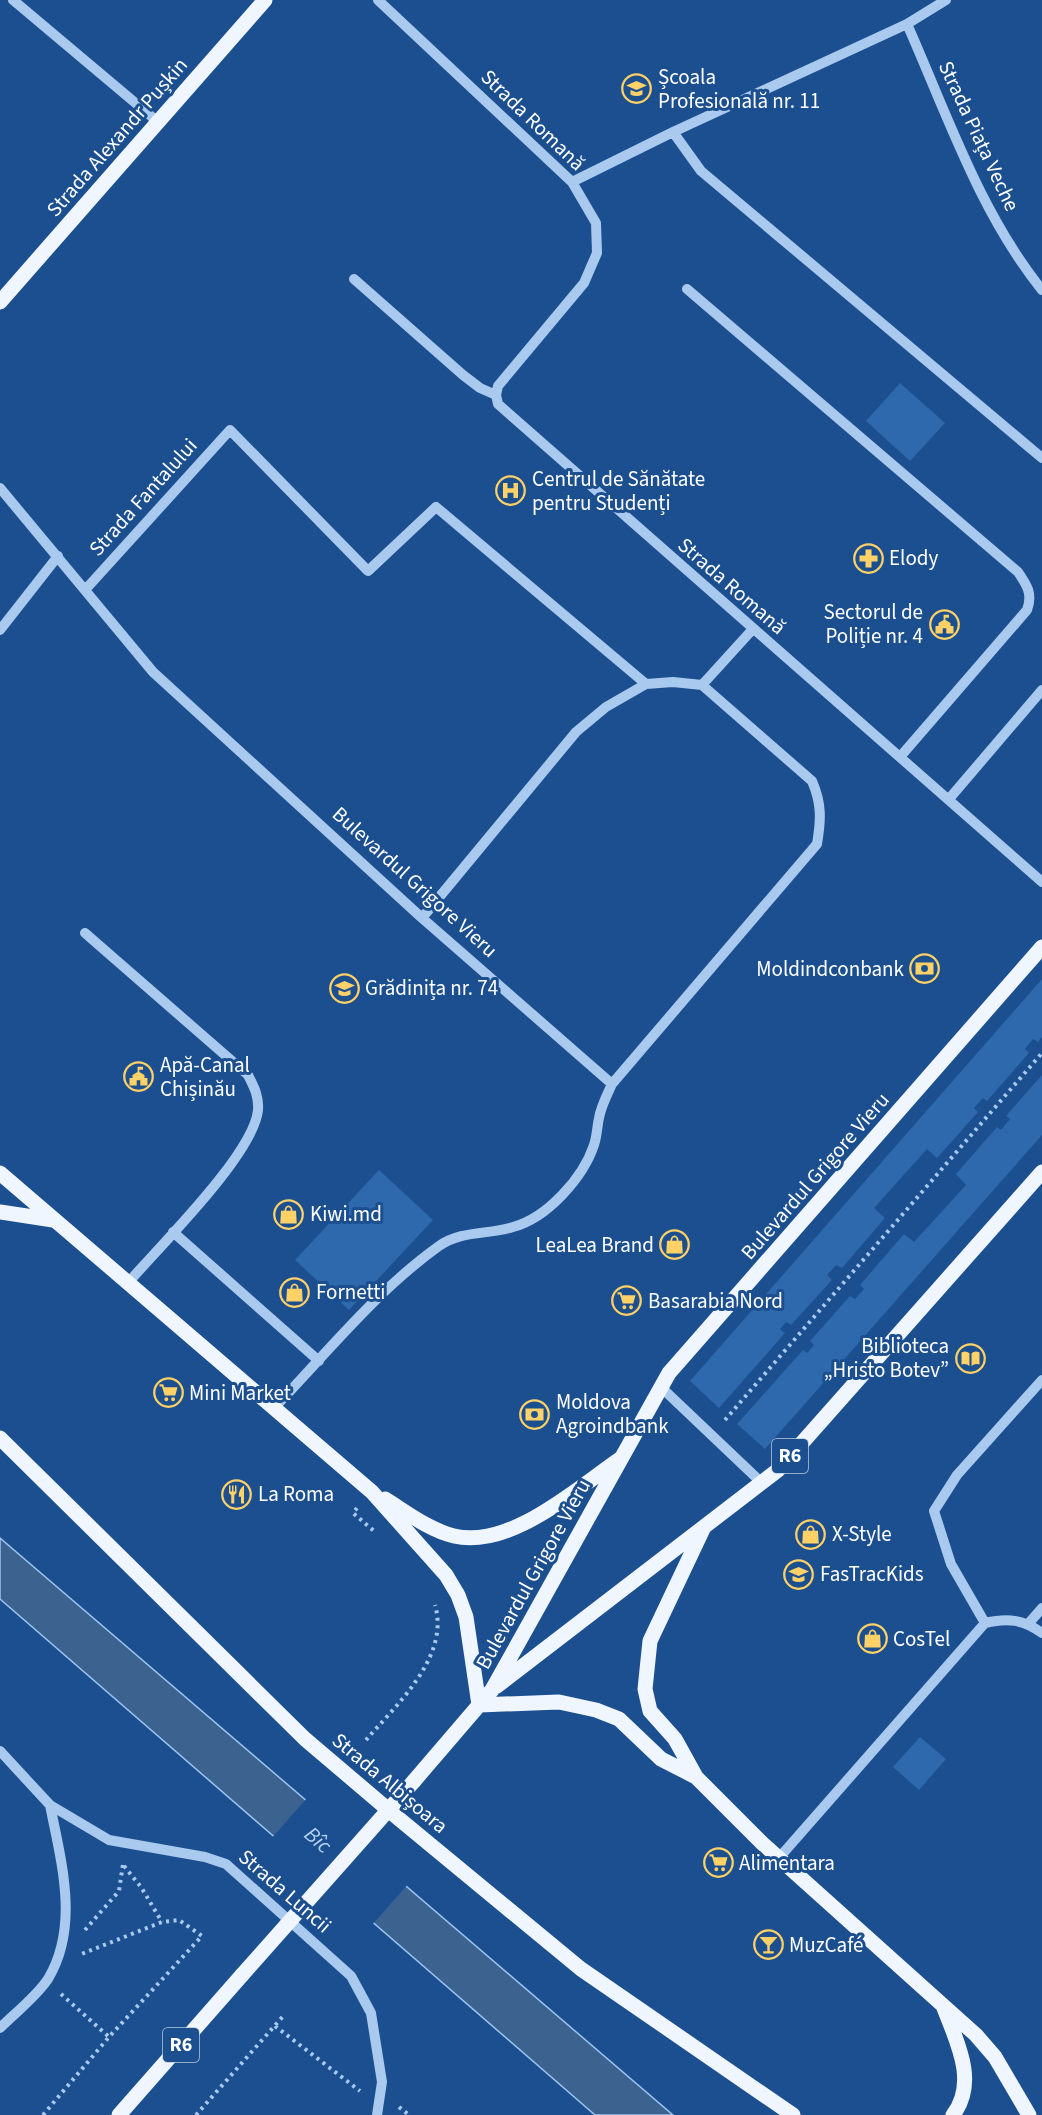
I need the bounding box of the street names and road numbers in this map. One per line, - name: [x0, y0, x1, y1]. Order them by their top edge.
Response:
- street label: Strada Alexandr Pușkin: [39, 51, 195, 223]
- street label: Strada Piața Veche: [931, 56, 1027, 216]
- street label: Strada Romană: [474, 62, 592, 178]
- street label: Strada Fantalului: [82, 431, 204, 563]
- street label: Strada Romană: [671, 530, 793, 642]
- street label: Bulevardul Grigore Vieru: [326, 800, 504, 964]
- street label: Bulevardul Grigore Vieru: [734, 1086, 896, 1266]
- road number: R6: [772, 1439, 808, 1473]
- street label: Bulevardul Grigore Vieru: [468, 1473, 598, 1675]
- street label: Strada Albișoara: [326, 1726, 454, 1840]
- street label: Strada Luncii: [232, 1842, 338, 1940]
- road number: R6: [163, 2028, 199, 2062]

